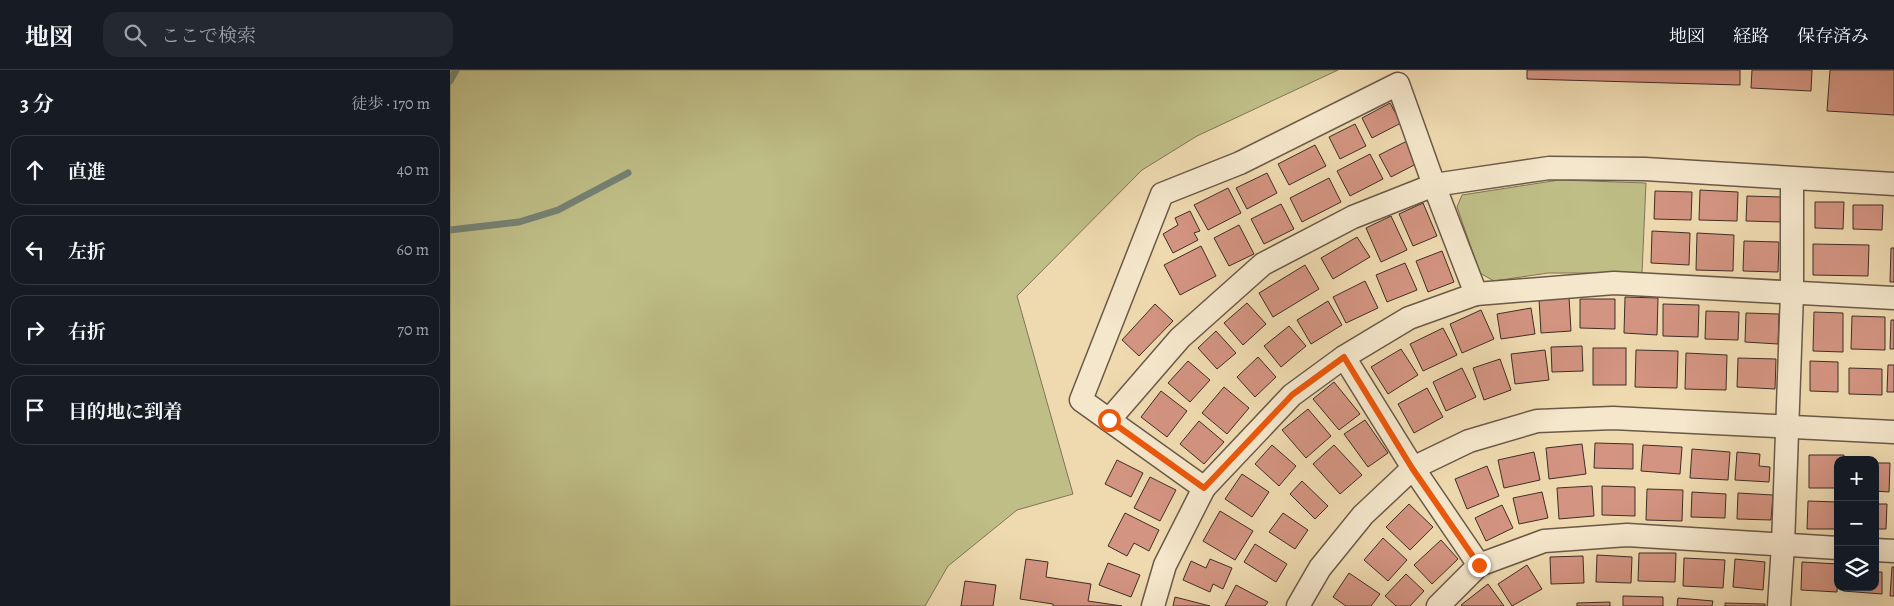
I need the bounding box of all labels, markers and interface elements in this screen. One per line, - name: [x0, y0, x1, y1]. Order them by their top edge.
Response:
- search box: [103, 12, 453, 57]
- text: 地図: [25, 21, 73, 53]
- icon: search: [121, 21, 149, 49]
- text: ここで検索: [161, 23, 256, 49]
- text: 地図: [1669, 24, 1705, 48]
- text: 経路: [1733, 24, 1769, 48]
- text: 保存済み: [1797, 24, 1869, 48]
- text: 3 分: [20, 90, 54, 118]
- text: 徒歩 · 170 m: [351, 93, 430, 115]
- icon: ahead: [21, 156, 49, 184]
- text: 直進: [68, 159, 106, 185]
- text: 40 m: [397, 159, 429, 181]
- icon: left: [21, 236, 49, 264]
- text: 左折: [68, 239, 106, 265]
- text: 60 m: [397, 239, 429, 261]
- icon: right: [21, 316, 49, 344]
- text: 右折: [68, 319, 106, 345]
- text: 70 m: [397, 319, 429, 341]
- icon: arrive: [21, 396, 49, 424]
- text: 目的地に到着: [68, 399, 182, 425]
- route start: [1098, 409, 1121, 432]
- map controls: [1834, 456, 1879, 591]
- button: +: [1834, 456, 1879, 501]
- button: −: [1834, 501, 1879, 546]
- button: layers: [1834, 546, 1879, 591]
- route end: [1468, 554, 1491, 577]

